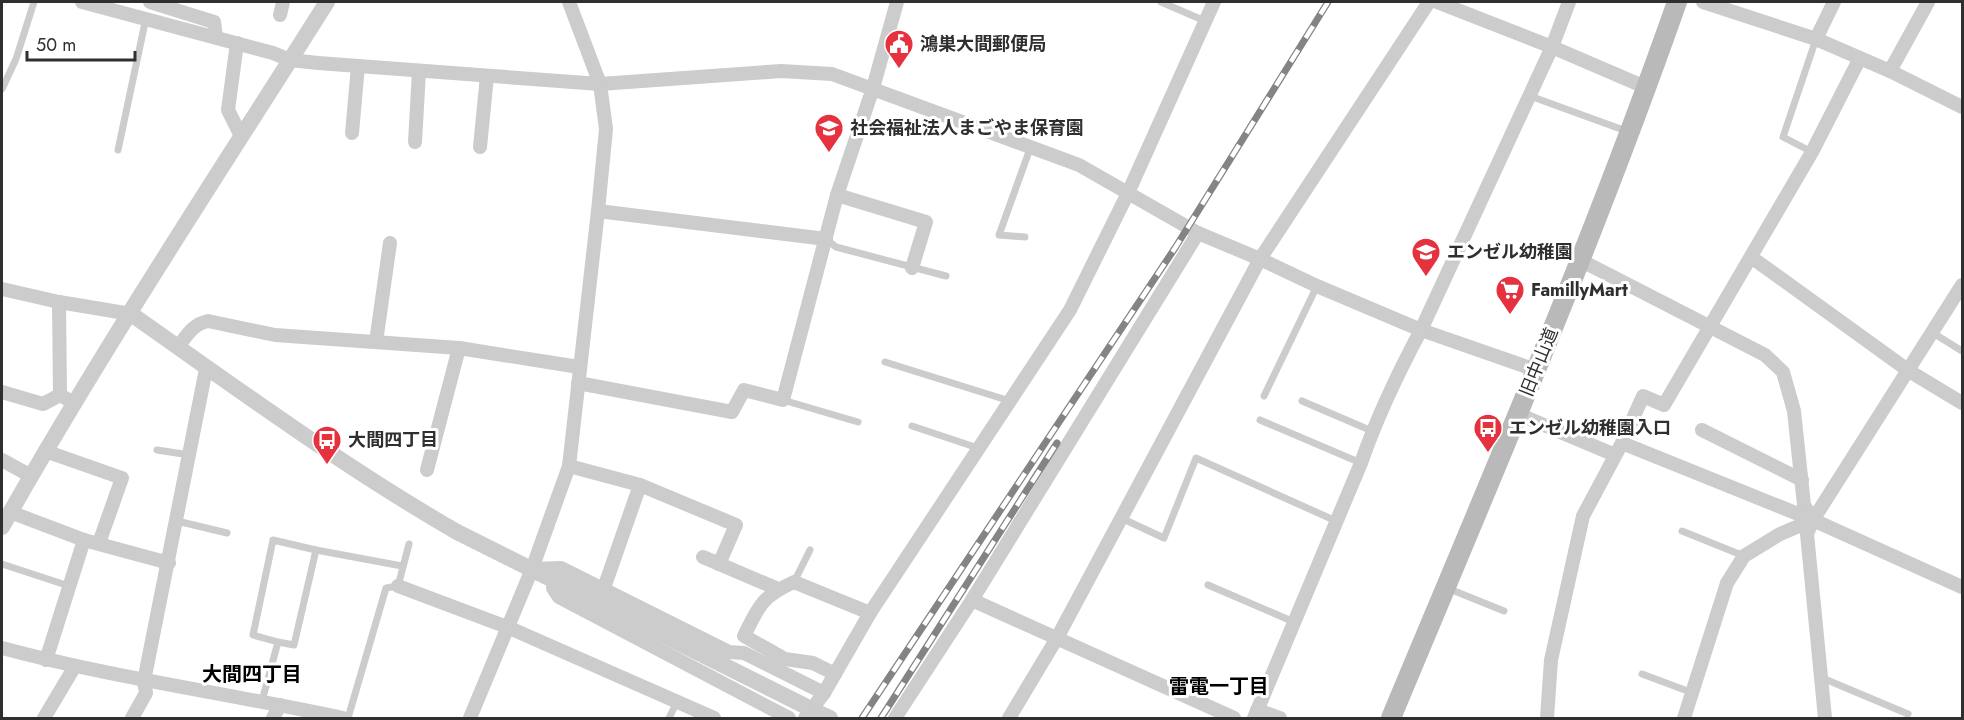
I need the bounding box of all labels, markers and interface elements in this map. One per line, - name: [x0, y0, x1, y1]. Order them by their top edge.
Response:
- scale bar: [27, 24, 135, 62]
- public building icon: 鴻巣大間郵便局: [883, 28, 915, 70]
- place label: 鴻巣大間郵便局: [920, 31, 1046, 57]
- text: 50 m: [36, 32, 76, 58]
- school or university icon: 社会福祉法人まごやま保育園: [813, 112, 845, 154]
- place label: 社会福祉法人まごやま保育園: [850, 115, 1084, 141]
- school or university icon: エンゼル幼稚園: [1410, 236, 1442, 278]
- place label: エンゼル幼稚園: [1447, 239, 1573, 265]
- supermarket icon: FamillyMart: [1494, 274, 1526, 316]
- place label: FamillyMart: [1531, 277, 1628, 303]
- street label: 旧中山道: [1513, 324, 1565, 400]
- bus stop icon: エンゼル幼稚園入口: [1472, 412, 1504, 454]
- place label: エンゼル幼稚園入口: [1509, 415, 1671, 441]
- bus stop icon: 大間四丁目: [311, 424, 343, 466]
- place label: 大間四丁目: [348, 427, 438, 453]
- district label: 大間四丁目: [202, 660, 302, 689]
- district label: 雷電一丁目: [1169, 672, 1269, 701]

